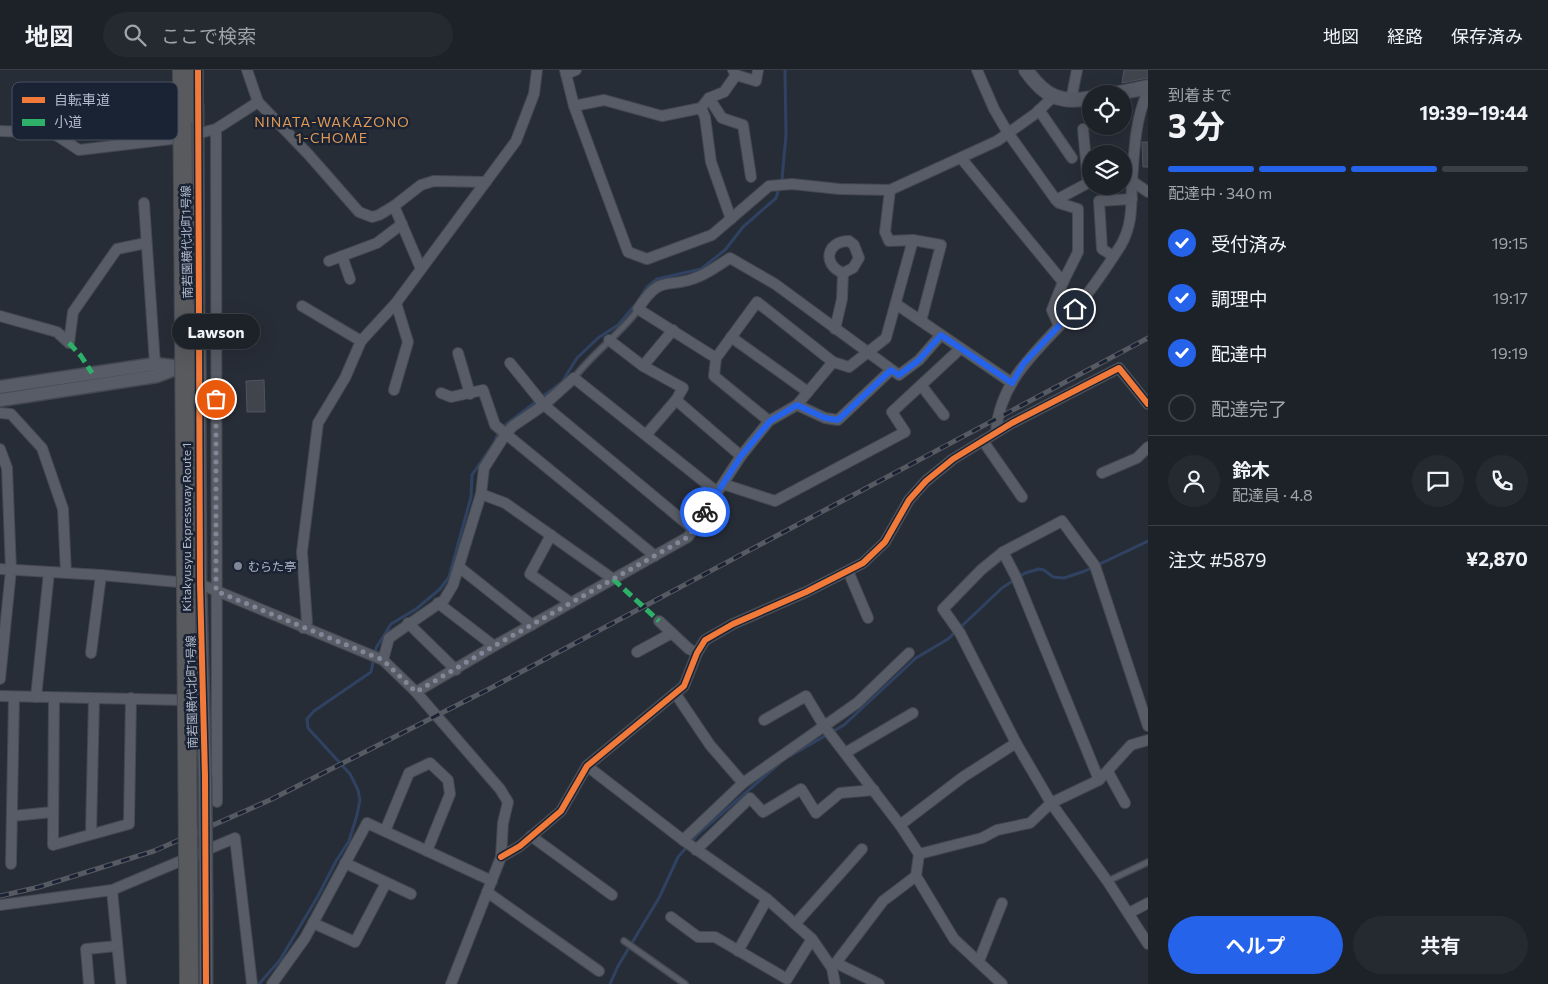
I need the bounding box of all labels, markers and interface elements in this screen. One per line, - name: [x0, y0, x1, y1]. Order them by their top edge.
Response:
- search box: [103, 12, 453, 57]
- text: 地図: [25, 21, 73, 50]
- icon: search: [121, 21, 149, 49]
- text: ここで検索: [161, 24, 256, 47]
- text: 地図: [1323, 25, 1359, 47]
- text: 経路: [1387, 25, 1423, 47]
- text: 保存済み: [1451, 25, 1523, 47]
- legend: [12, 82, 178, 140]
- map controls: [1082, 85, 1132, 195]
- button: locate: [1082, 85, 1132, 135]
- text: 到着まで: [1168, 85, 1232, 104]
- text: 自転車道: [54, 91, 110, 108]
- text: 19:39–19:44: [1420, 101, 1528, 124]
- text: 3 分: [1168, 105, 1225, 145]
- text: 小道: [54, 113, 82, 130]
- district label: NINATA-WAKAZONO 1-CHOME: [254, 113, 410, 146]
- button: layers: [1082, 145, 1132, 195]
- text: 配達中 · 340 m: [1168, 183, 1272, 202]
- street label: 南若園横代北町1号線: [178, 185, 194, 299]
- icon: check: [1168, 229, 1196, 257]
- text: 受付済み: [1211, 232, 1287, 255]
- text: 19:15: [1492, 233, 1528, 252]
- icon: check: [1168, 284, 1196, 312]
- text: 調理中: [1211, 287, 1268, 310]
- pin: [1054, 288, 1096, 330]
- text: 19:17: [1492, 288, 1528, 307]
- icon: home: [1061, 295, 1089, 323]
- callout: Lawson: [172, 314, 260, 349]
- text: Lawson: [188, 322, 244, 341]
- icon: check: [1168, 339, 1196, 367]
- text: 配達中: [1211, 342, 1268, 365]
- text: 19:19: [1491, 343, 1528, 362]
- pin: [195, 378, 237, 420]
- icon: bag: [202, 385, 230, 413]
- text: 配達完了: [1211, 397, 1287, 420]
- street label: Kitakyusyu Expressway Route 1: [179, 443, 193, 611]
- button: person: [1168, 455, 1220, 507]
- button: chat: [1412, 455, 1464, 507]
- button: phone: [1476, 455, 1528, 507]
- text: 鈴木: [1232, 458, 1270, 481]
- text: 配達員 · 4.8: [1232, 485, 1313, 504]
- courier: [680, 487, 730, 537]
- icon: bike: [691, 498, 719, 526]
- text: ¥2,870: [1466, 547, 1528, 570]
- text: 注文 #5879: [1168, 548, 1267, 571]
- place label: むらた亭: [248, 559, 296, 573]
- marker: むらた亭: [232, 560, 244, 572]
- street label: 南若園横代北町1号線: [183, 635, 199, 749]
- button: ヘルプ: [1168, 916, 1343, 974]
- button: 共有: [1353, 916, 1528, 974]

